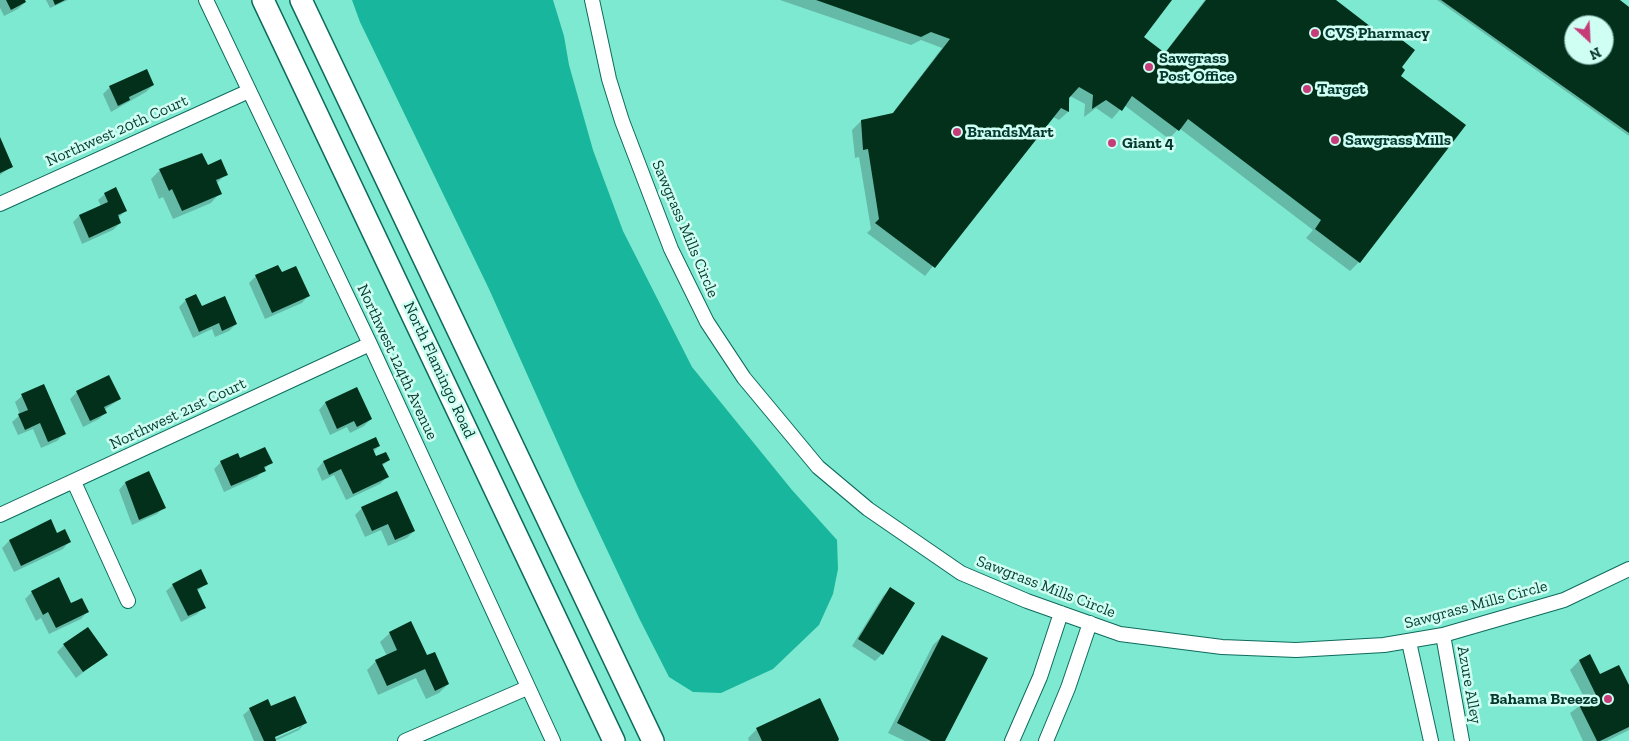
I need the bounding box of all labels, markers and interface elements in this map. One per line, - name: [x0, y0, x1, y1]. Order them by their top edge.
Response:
- north arrow: [1564, 15, 1614, 65]
- place label: CVS Pharmacy: [1325, 23, 1430, 43]
- marker: CVS Pharmacy: [1309, 27, 1321, 39]
- text: N: [1587, 43, 1604, 63]
- place label: Sawgrass Post Office: [1159, 48, 1234, 86]
- marker: Sawgrass Post Office: [1143, 61, 1155, 73]
- place label: Target: [1317, 79, 1366, 99]
- marker: Target: [1301, 83, 1313, 95]
- street label: Northwest 20th Court: [43, 91, 191, 171]
- place label: BrandsMart: [967, 122, 1054, 142]
- marker: BrandsMart: [951, 126, 963, 138]
- place label: Sawgrass Mills: [1345, 130, 1451, 150]
- place label: Giant 4: [1122, 133, 1174, 153]
- marker: Sawgrass Mills: [1329, 134, 1341, 146]
- marker: Giant 4: [1106, 137, 1118, 149]
- street label: Sawgrass Mills Circle: [647, 157, 723, 301]
- street label: Northwest 124th Avenue: [353, 281, 441, 443]
- street label: North Flamingo Road: [399, 299, 479, 441]
- street label: Northwest 21st Court: [107, 374, 249, 454]
- street label: Sawgrass Mills Circle: [974, 552, 1118, 622]
- street label: Sawgrass Mills Circle: [1402, 577, 1550, 633]
- street label: Azure Alley: [1453, 644, 1485, 726]
- place label: Bahama Breeze: [1490, 689, 1598, 709]
- marker: Bahama Breeze: [1602, 693, 1614, 705]

